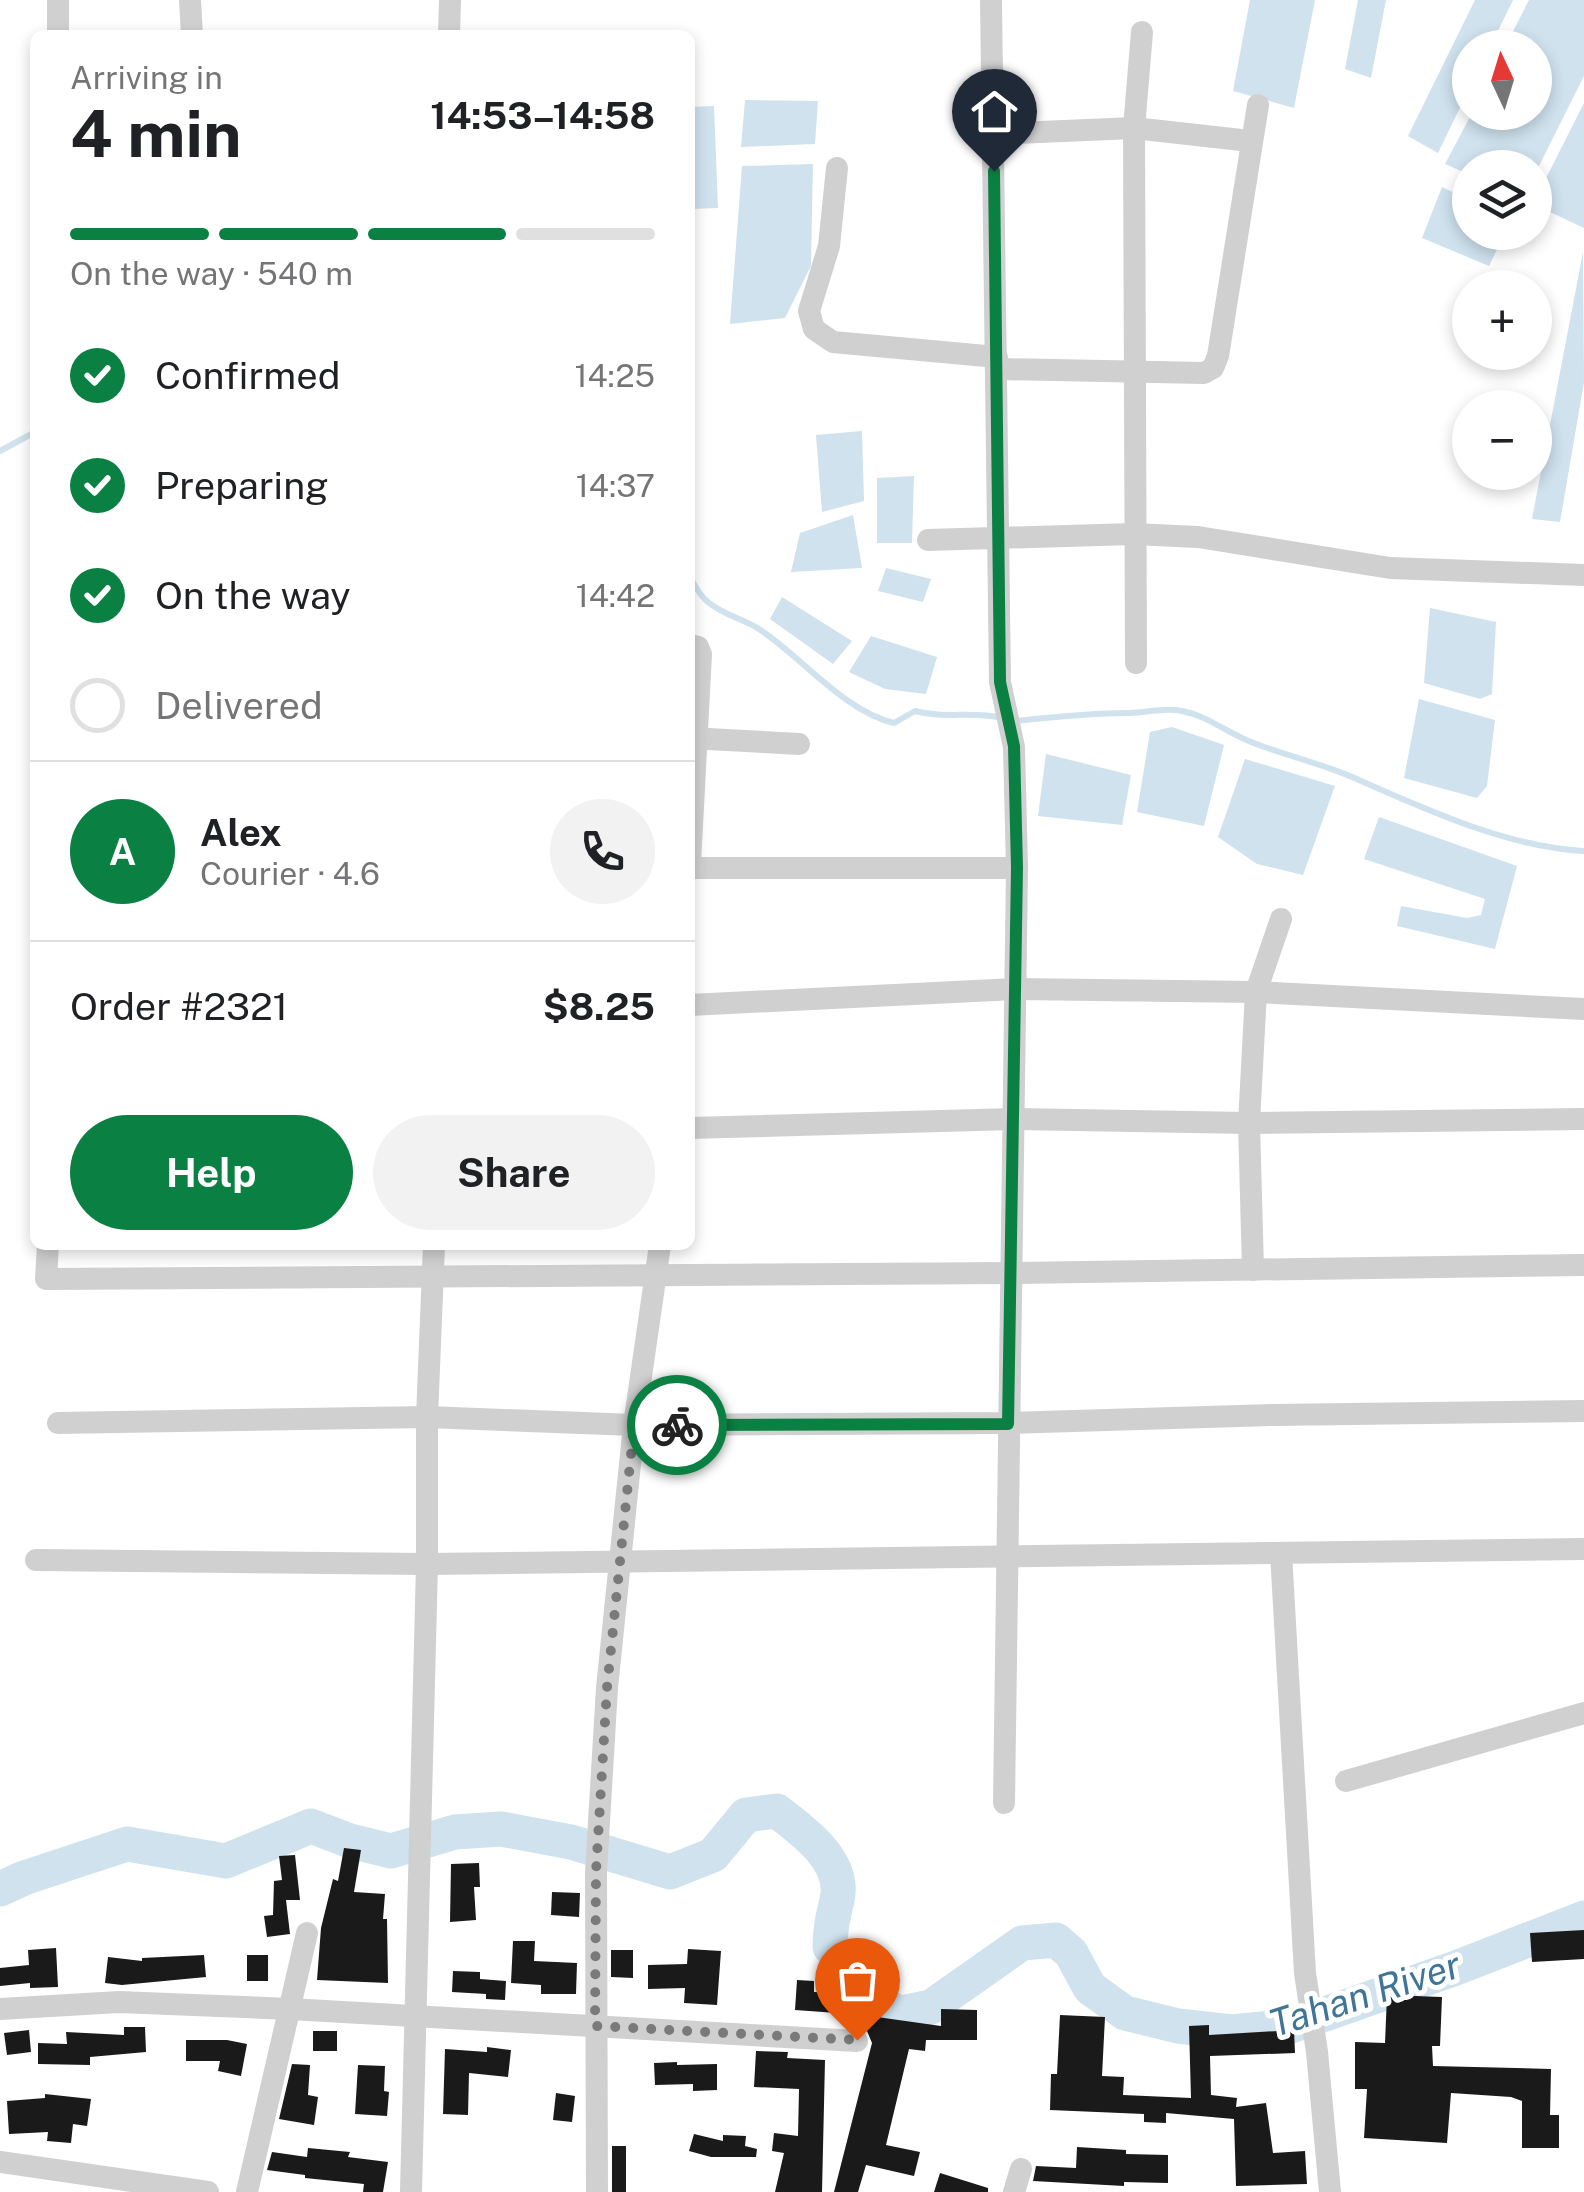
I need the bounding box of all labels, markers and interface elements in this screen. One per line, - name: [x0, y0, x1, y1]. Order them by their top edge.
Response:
- north arrow: [1452, 30, 1552, 130]
- map controls: [1452, 30, 1552, 490]
- text: Arriving in: [70, 59, 223, 96]
- pin: [952, 69, 1037, 172]
- icon: home: [967, 84, 1022, 139]
- text: 14:53–14:58: [430, 93, 655, 138]
- text: 4 min: [70, 95, 242, 172]
- button: layers: [1452, 150, 1552, 250]
- text: On the way · 540 m: [70, 255, 353, 292]
- button: +: [1452, 270, 1552, 370]
- icon: check: [70, 348, 125, 403]
- text: Confirmed: [155, 353, 340, 398]
- text: 14:25: [574, 357, 655, 394]
- button: −: [1452, 390, 1552, 490]
- icon: check: [70, 458, 125, 513]
- text: Preparing: [155, 463, 329, 508]
- text: 14:37: [576, 467, 655, 504]
- icon: check: [70, 568, 125, 623]
- text: On the way: [155, 573, 351, 618]
- text: 14:42: [576, 577, 655, 614]
- text: Delivered: [155, 683, 323, 728]
- button: phone: [550, 799, 655, 904]
- text: Alex: [200, 810, 282, 855]
- text: A: [109, 829, 136, 874]
- text: Courier · 4.6: [200, 855, 380, 892]
- text: Order #2321: [70, 984, 288, 1029]
- text: $8.25: [543, 984, 655, 1029]
- button: Help: [70, 1115, 353, 1230]
- button: Share: [373, 1115, 655, 1230]
- courier: [627, 1375, 727, 1475]
- icon: bike: [650, 1398, 705, 1453]
- pin: [815, 1938, 900, 2041]
- water label: Tahan River: [1264, 1942, 1467, 2046]
- icon: bag: [830, 1953, 885, 2008]

